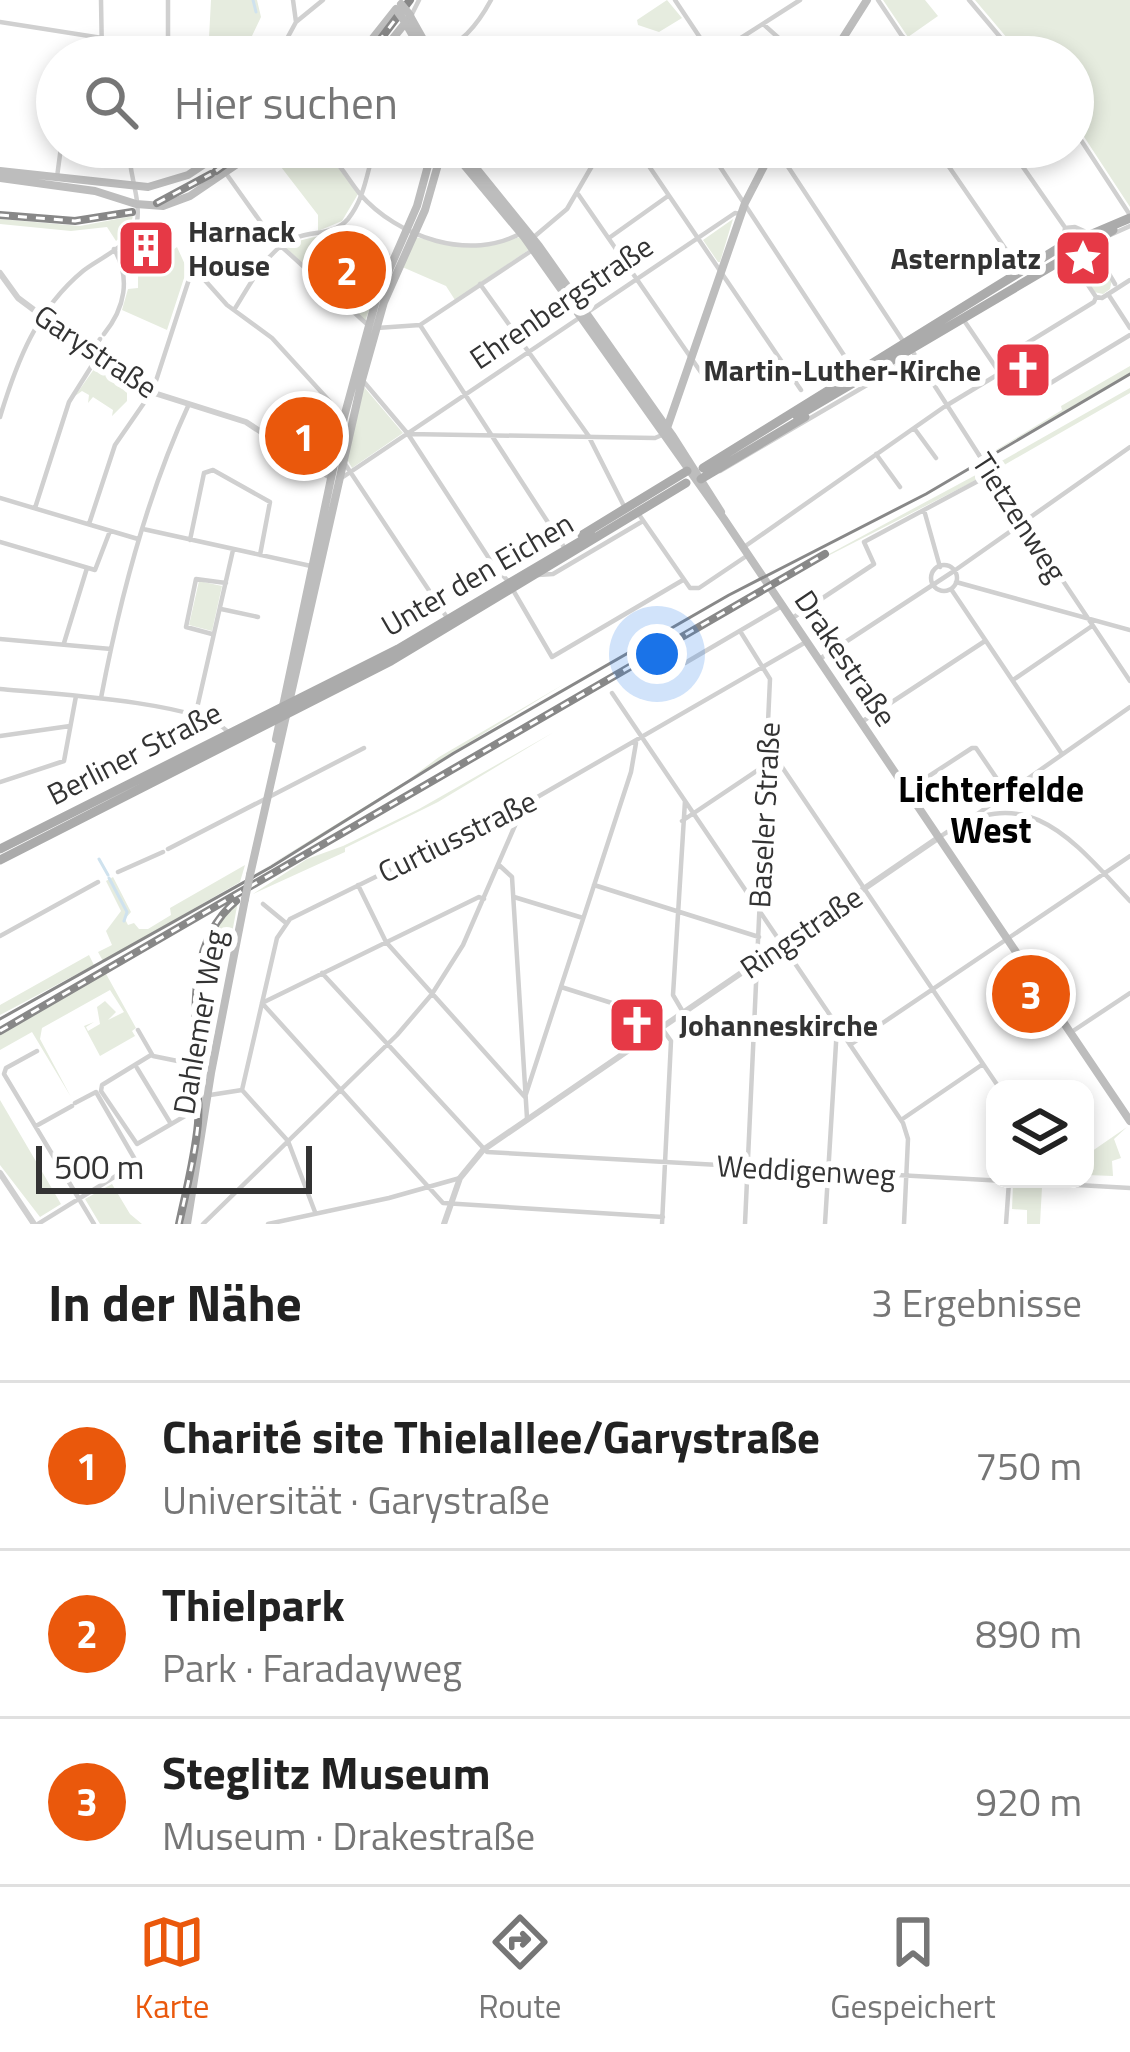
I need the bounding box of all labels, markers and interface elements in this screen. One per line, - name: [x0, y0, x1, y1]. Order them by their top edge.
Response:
- search box: [36, 36, 1094, 168]
- text: Hier suchen: [174, 68, 398, 136]
- icon: search: [78, 69, 144, 135]
- place label: Harnack House: [188, 208, 296, 288]
- building icon: Harnack House: [115, 217, 177, 279]
- street label: Ehrenbergstraße: [460, 223, 662, 381]
- pin: 2: [308, 225, 386, 315]
- place icon: Asternplatz: [1052, 227, 1114, 289]
- place label: Asternplatz: [891, 235, 1041, 281]
- street label: Garystraße: [25, 293, 167, 409]
- church icon: Martin-Luther-Kirche: [992, 339, 1054, 401]
- place label: Martin-Luther-Kirche: [703, 347, 981, 393]
- pin: 1: [265, 391, 343, 481]
- street label: Tietzenweg: [961, 443, 1079, 591]
- street label: Unter den Eichen: [372, 500, 582, 648]
- street label: Drakestraße: [783, 580, 909, 736]
- your location: [627, 624, 687, 684]
- street label: Berliner Straße: [39, 689, 229, 817]
- street label: Baseler Straße: [736, 721, 792, 909]
- district label: Lichterfelde West: [898, 761, 1084, 857]
- street label: Curtiusstraße: [370, 778, 544, 894]
- street label: Ringstraße: [731, 874, 871, 990]
- street label: Dahlemer Weg: [160, 926, 238, 1118]
- pin: 3: [992, 949, 1070, 1039]
- church icon: Johanneskirche: [606, 994, 668, 1056]
- place label: Johanneskirche: [679, 1002, 878, 1048]
- map controls: [986, 1080, 1094, 1188]
- button: layers: [986, 1080, 1094, 1188]
- scale bar: [36, 1140, 312, 1193]
- text: 500 m: [54, 1142, 144, 1192]
- street label: Weddigenweg: [715, 1142, 897, 1198]
- text: In der Nähe: [48, 1263, 302, 1341]
- text: 3 Ergebnisse: [871, 1273, 1082, 1332]
- text: Charité site Thielallee/Garystraße: [162, 1402, 820, 1470]
- text: 1: [76, 1436, 98, 1495]
- text: 750 m: [975, 1436, 1082, 1495]
- text: Universität · Garystraße: [162, 1470, 550, 1529]
- text: Thielpark: [162, 1570, 345, 1638]
- text: 2: [76, 1604, 98, 1663]
- text: 890 m: [975, 1604, 1082, 1663]
- text: Park · Faradayweg: [162, 1638, 462, 1697]
- text: Steglitz Museum: [162, 1738, 490, 1806]
- text: 3: [76, 1772, 98, 1831]
- text: 920 m: [975, 1772, 1082, 1831]
- text: Museum · Drakestraße: [162, 1806, 535, 1865]
- tab: Karte: [134, 1909, 209, 2031]
- tab: Route: [478, 1909, 561, 2031]
- tab: Gespeichert: [830, 1909, 996, 2031]

